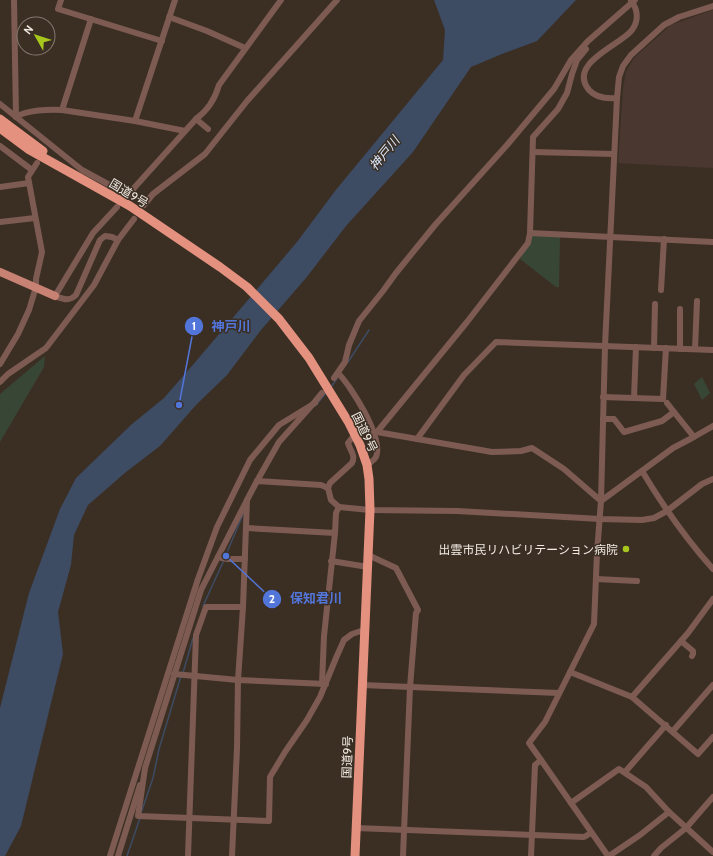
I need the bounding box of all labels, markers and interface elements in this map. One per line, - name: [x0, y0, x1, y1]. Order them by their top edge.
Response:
- north arrow: [16, 16, 56, 56]
- text: N: [20, 22, 36, 37]
- water label: 神戸川: [366, 131, 404, 173]
- street label: 国道9号: [107, 176, 151, 210]
- callout: 神戸川: [184, 314, 259, 339]
- text: 1: [192, 318, 196, 333]
- text: 神戸川: [211, 318, 251, 334]
- street label: 国道9号: [349, 409, 381, 455]
- place label: 出雲市民リハビリテーション病院: [438, 542, 618, 557]
- marker: 出雲市民リハビリテーション病院: [621, 544, 631, 554]
- callout: 保知君川: [262, 586, 350, 611]
- text: 保知君川: [290, 590, 342, 606]
- text: 2: [269, 591, 275, 606]
- street label: 国道9号: [339, 735, 355, 779]

